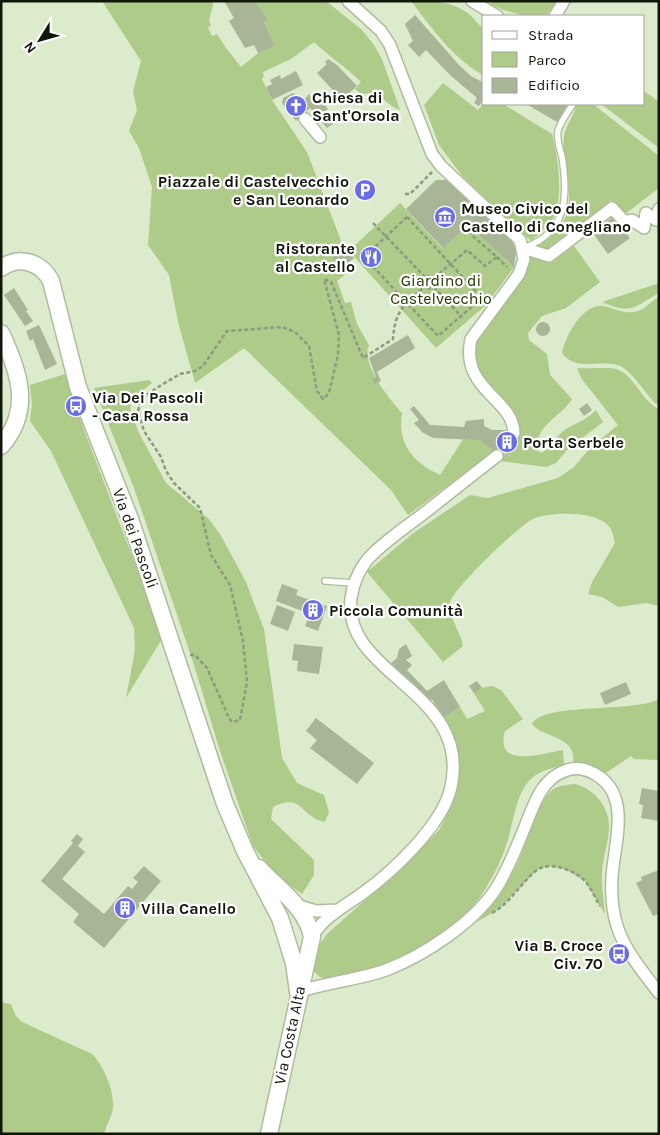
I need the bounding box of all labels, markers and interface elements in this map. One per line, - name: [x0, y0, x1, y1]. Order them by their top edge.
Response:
- north arrow: [15, 15, 65, 65]
- legend: [482, 15, 645, 105]
- text: Strada: [528, 26, 574, 44]
- text: N: [20, 38, 40, 57]
- text: Parco: [528, 51, 566, 69]
- text: Edificio: [528, 76, 580, 94]
- place label: Chiesa di Sant'Orsola: [312, 88, 400, 125]
- church icon: Chiesa di Sant'Orsola: [284, 94, 308, 118]
- place label: Piazzale di Castelvecchio e San Leonardo: [158, 172, 349, 209]
- parking icon: Piazzale di Castelvecchio e San Leonardo: [353, 178, 377, 202]
- place label: Museo Civico del Castello di Conegliano: [461, 199, 631, 236]
- museum icon: Museo Civico del Castello di Conegliano: [433, 205, 457, 229]
- place label: Ristorante al Castello: [275, 239, 355, 276]
- restaurant icon: Ristorante al Castello: [359, 245, 383, 269]
- park label: Giardino di Castelvecchio: [390, 271, 492, 308]
- place label: Via Dei Pascoli - Casa Rossa: [92, 388, 204, 425]
- bus stop icon: Via Dei Pascoli - Casa Rossa: [64, 394, 88, 418]
- building icon: Porta Serbele: [495, 430, 519, 454]
- place label: Porta Serbele: [523, 433, 624, 452]
- street label: Via dei Pascoli: [109, 486, 162, 591]
- building icon: Piccola Comunità: [301, 598, 325, 622]
- place label: Piccola Comunità: [329, 601, 463, 620]
- building icon: Villa Canello: [113, 896, 137, 920]
- place label: Villa Canello: [141, 899, 236, 918]
- place label: Via B. Croce Civ. 70: [514, 936, 603, 973]
- bus stop icon: Via B. Croce Civ. 70: [607, 942, 631, 966]
- street label: Via Costa Alta: [270, 984, 309, 1086]

